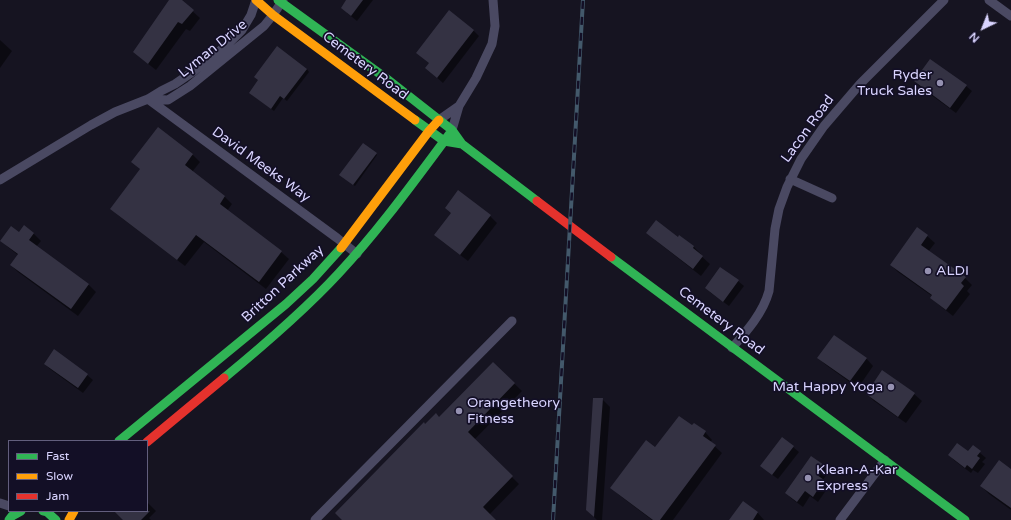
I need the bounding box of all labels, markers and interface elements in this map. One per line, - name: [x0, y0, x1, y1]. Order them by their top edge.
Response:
- north arrow: [963, 8, 1003, 48]
- street label: Lyman Drive: [175, 16, 251, 82]
- street label: Cemetery Road: [319, 28, 411, 104]
- text: N: [967, 29, 982, 45]
- place label: Ryder Truck Sales: [857, 67, 932, 100]
- marker: Ryder Truck Sales: [935, 78, 945, 88]
- street label: Lacon Road: [778, 92, 838, 166]
- street label: David Meeks Way: [209, 124, 313, 206]
- street label: Britton Parkway: [239, 242, 327, 326]
- place label: ALDI: [936, 263, 969, 279]
- marker: ALDI: [923, 266, 933, 276]
- street label: Cemetery Road: [675, 283, 767, 359]
- place label: Mat Happy Yoga: [773, 379, 883, 395]
- marker: Mat Happy Yoga: [886, 382, 896, 392]
- place label: Orangetheory Fitness: [467, 395, 560, 428]
- marker: Orangetheory Fitness: [454, 406, 464, 416]
- legend: [8, 440, 148, 512]
- text: Fast: [46, 449, 69, 463]
- place label: Klean-A-Kar Express: [816, 462, 897, 494]
- text: Slow: [46, 469, 73, 483]
- marker: Klean-A-Kar Express: [803, 473, 813, 483]
- text: Jam: [46, 489, 69, 503]

